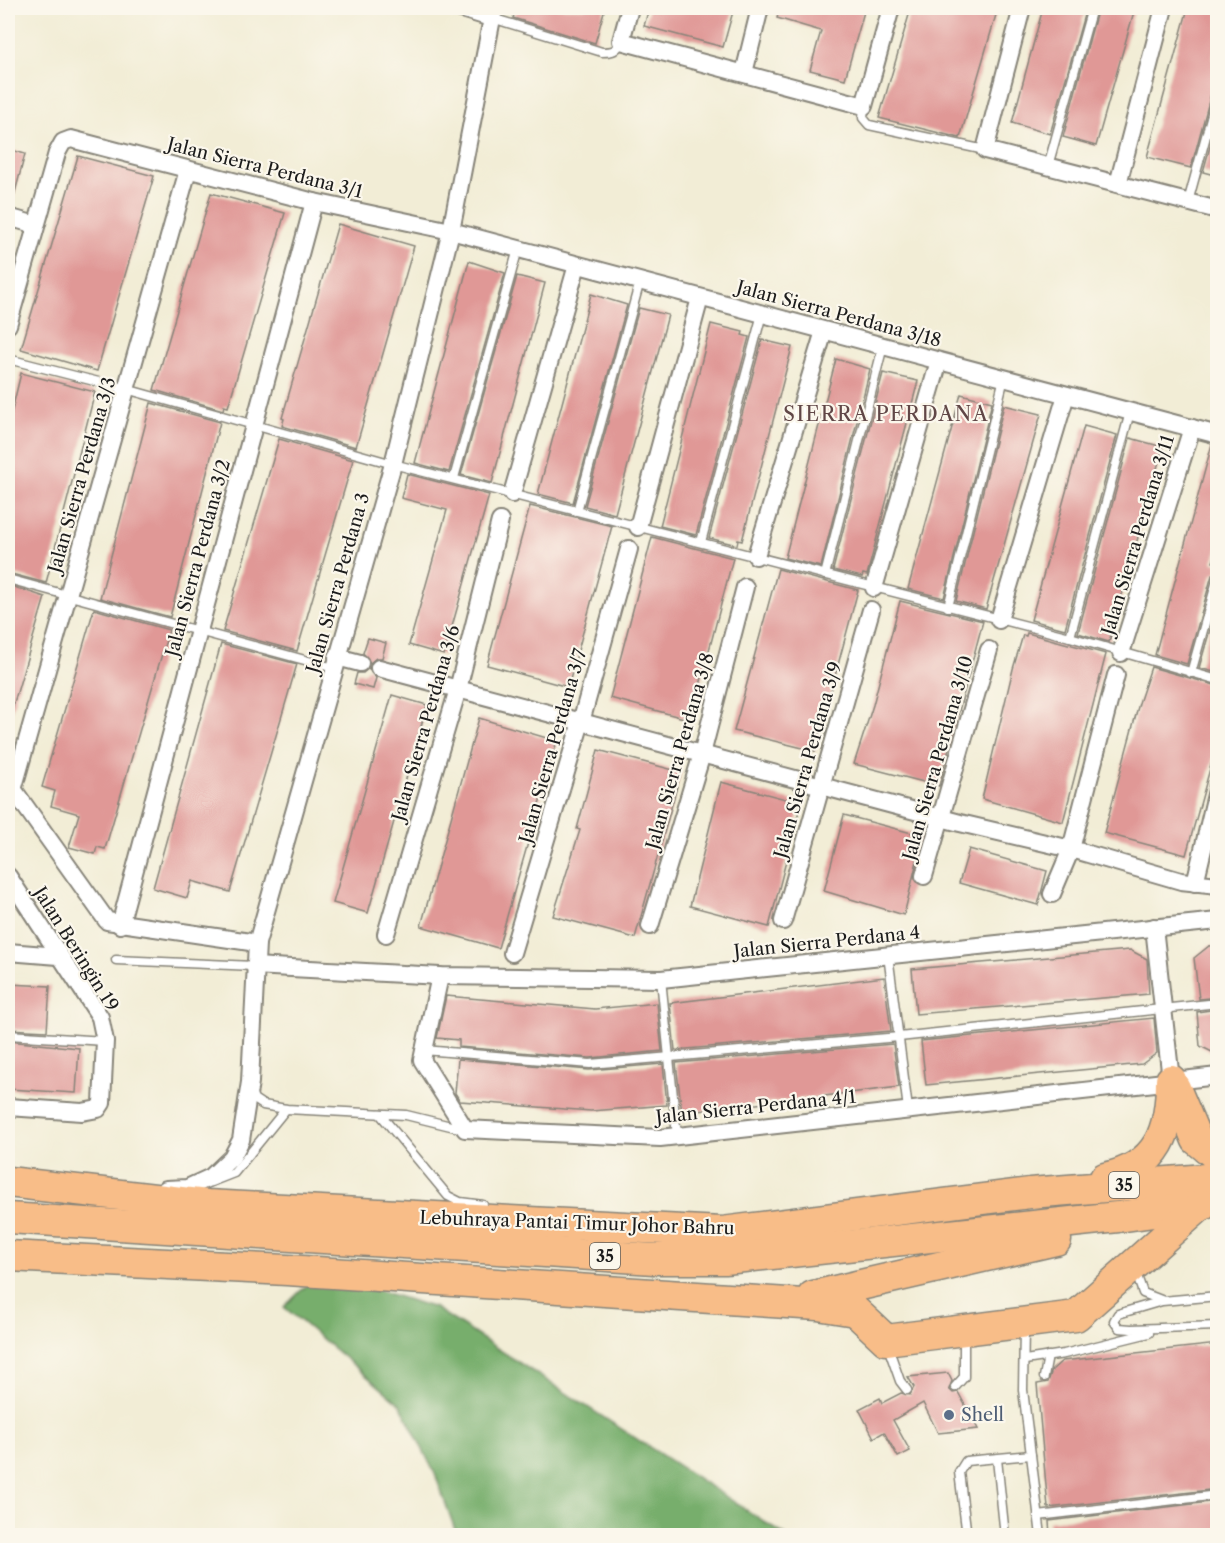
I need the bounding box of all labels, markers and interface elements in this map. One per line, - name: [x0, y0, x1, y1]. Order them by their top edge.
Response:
- street label: Jalan Sierra Perdana 3/1: [162, 132, 365, 203]
- street label: Jalan Sierra Perdana 3/18: [731, 275, 944, 352]
- street label: Jalan Sierra Perdana 3/3: [43, 375, 121, 578]
- district label: SIERRA PERDANA: [783, 402, 989, 426]
- street label: Jalan Sierra Perdana 3/11: [1096, 432, 1179, 641]
- street label: Jalan Sierra Perdana 3/2: [160, 457, 235, 662]
- street label: Jalan Sierra Perdana 3: [301, 490, 374, 679]
- street label: Jalan Sierra Perdana 3/6: [387, 622, 465, 827]
- street label: Jalan Sierra Perdana 3/7: [514, 646, 591, 849]
- street label: Jalan Sierra Perdana 3/8: [641, 650, 719, 855]
- street label: Jalan Sierra Perdana 3/10: [897, 653, 978, 866]
- street label: Jalan Sierra Perdana 3/9: [769, 659, 847, 864]
- street label: Jalan Beringin 19: [27, 880, 123, 1015]
- street label: Jalan Sierra Perdana 4: [730, 921, 921, 963]
- street label: Jalan Sierra Perdana 4/1: [652, 1086, 858, 1129]
- road number: 35: [1109, 1172, 1139, 1198]
- street label: Lebuhraya Pantai Timur Johor Bahru: [419, 1207, 735, 1239]
- road number: 35: [590, 1243, 620, 1269]
- place label: Shell: [961, 1404, 1004, 1426]
- marker: Shell: [942, 1408, 956, 1422]

